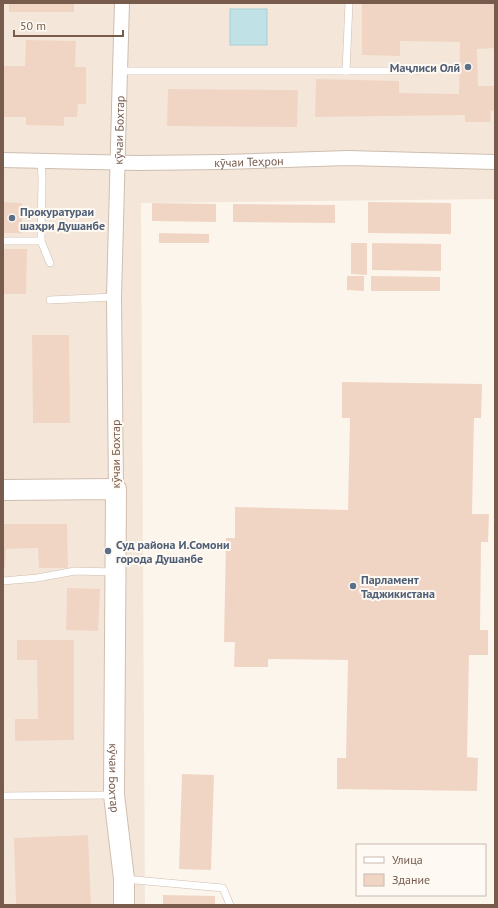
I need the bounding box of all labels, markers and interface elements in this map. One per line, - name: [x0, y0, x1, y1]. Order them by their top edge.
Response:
- scale bar: [14, 12, 123, 38]
- text: 50 m: [20, 18, 46, 33]
- place label: Маҷлиси Олӣ: [390, 60, 460, 75]
- marker: Маҷлиси Олӣ: [463, 62, 473, 72]
- street label: кӯчаи Бохтар: [110, 95, 127, 165]
- street label: кӯчаи Теҳрон: [214, 153, 284, 170]
- place label: Прокуратураи шаҳри Душанбе: [20, 204, 105, 233]
- marker: Прокуратураи шаҳри Душанбе: [7, 213, 17, 223]
- street label: кӯчаи Бохтар: [108, 419, 123, 489]
- place label: Суд района И.Сомони города Душанбе: [116, 537, 230, 566]
- marker: Суд района И.Сомони города Душанбе: [103, 546, 113, 556]
- place label: Парламент Таджикистана: [361, 572, 435, 601]
- marker: Парламент Таджикистана: [348, 581, 358, 591]
- street label: кӯчаи Бохтар: [106, 743, 124, 813]
- legend: [356, 844, 486, 896]
- text: Улица: [392, 852, 423, 867]
- text: Здание: [392, 872, 430, 887]

